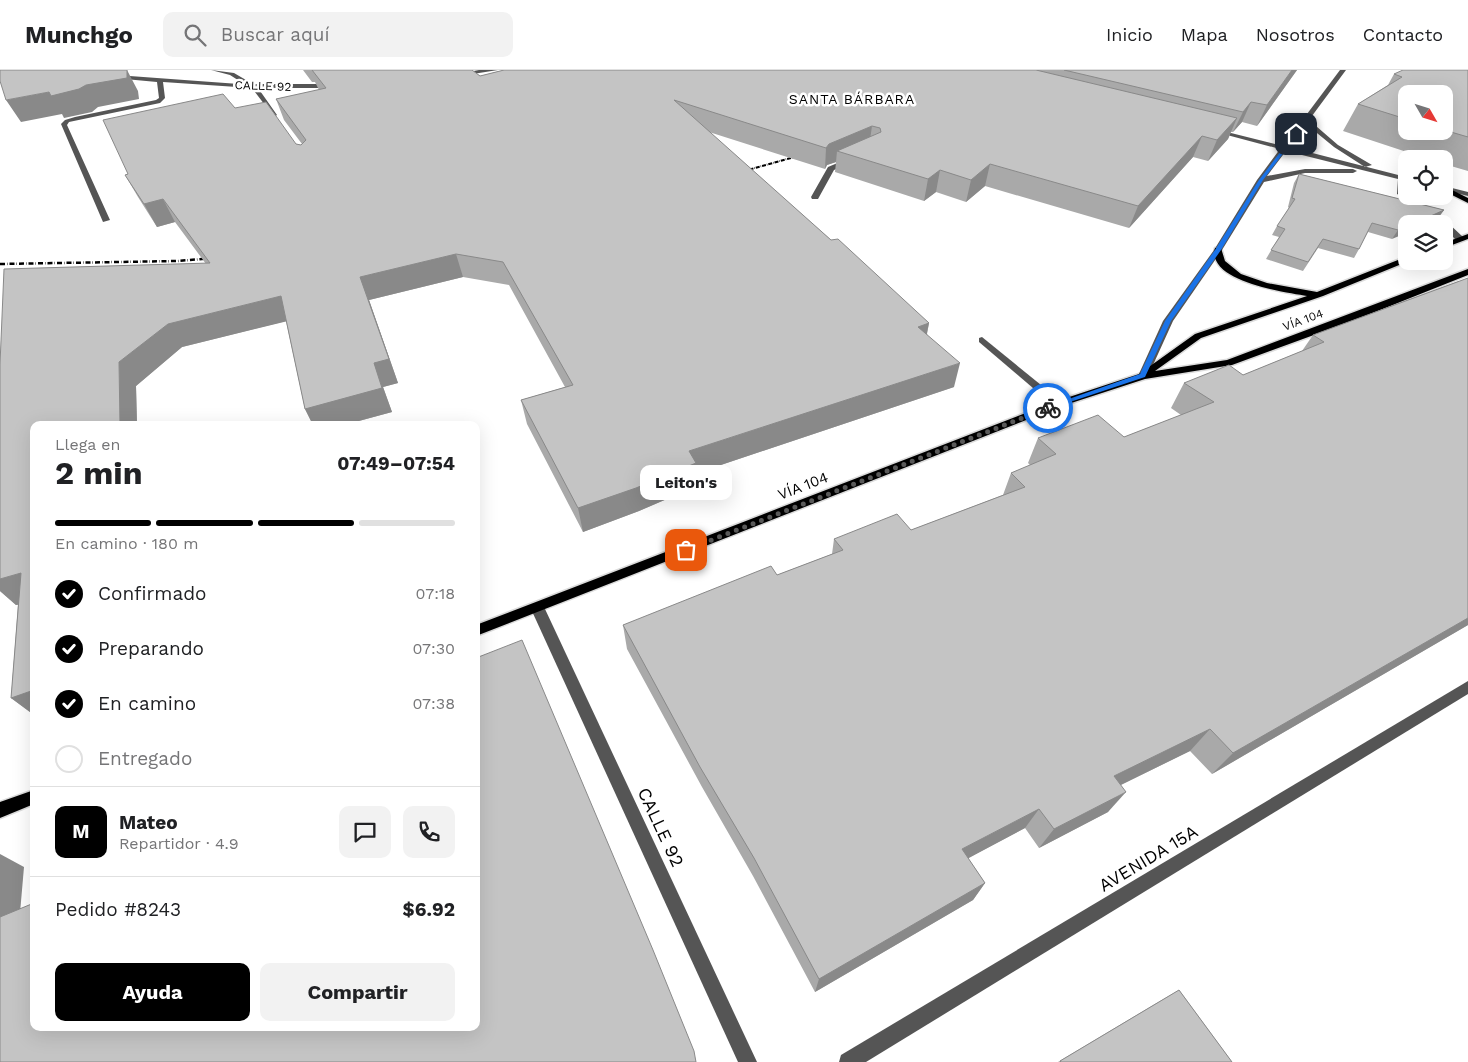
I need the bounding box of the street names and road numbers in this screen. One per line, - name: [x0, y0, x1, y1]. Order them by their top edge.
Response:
- street label: CALLE 92: [234, 78, 292, 94]
- street label: VÍA 104: [1281, 306, 1325, 334]
- street label: VÍA 104: [775, 468, 831, 504]
- street label: CALLE 92: [634, 784, 688, 870]
- street label: AVENIDA 15A: [1095, 820, 1201, 896]

